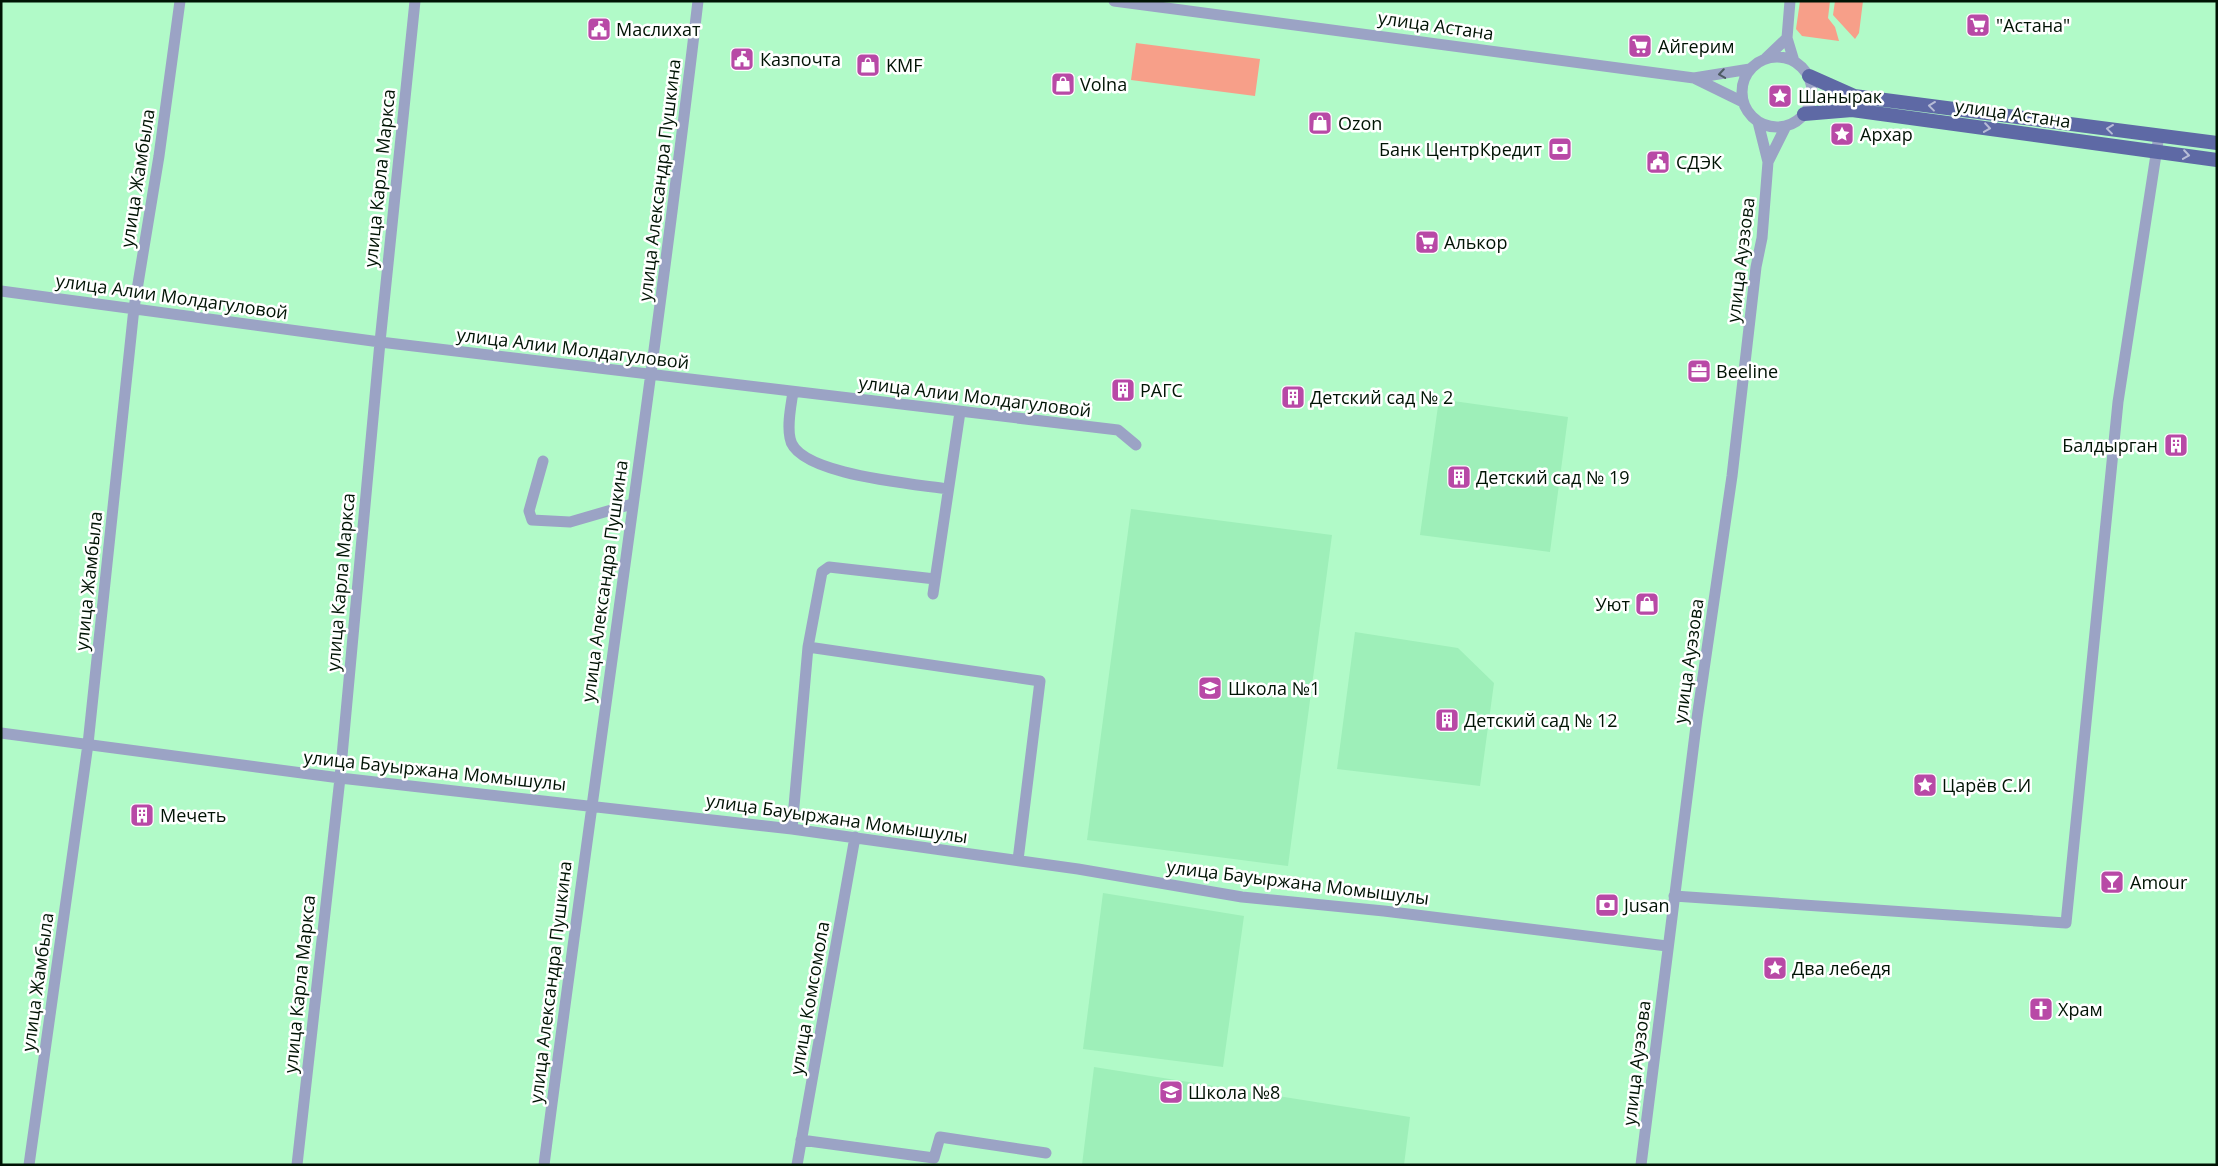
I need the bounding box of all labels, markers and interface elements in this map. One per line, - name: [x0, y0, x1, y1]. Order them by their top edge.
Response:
- street label: улица Астана: [1377, 5, 1495, 45]
- supermarket icon: "Астана": [1965, 12, 1991, 38]
- place label: "Астана": [1996, 13, 2070, 37]
- public building icon: Маслихат: [586, 16, 612, 42]
- place label: Маслихат: [616, 17, 701, 41]
- supermarket icon: Айгерим: [1627, 33, 1653, 59]
- place label: Айгерим: [1658, 34, 1734, 58]
- public building icon: Казпочта: [729, 46, 755, 72]
- place label: Казпочта: [760, 47, 841, 71]
- shop icon: KMF: [855, 52, 881, 78]
- place label: KMF: [886, 53, 923, 77]
- street label: улица Александра Пушкина: [632, 57, 686, 303]
- one-way arrow: [1718, 68, 1726, 78]
- shop icon: Volna: [1050, 71, 1076, 97]
- place label: Volna: [1080, 72, 1127, 96]
- place icon: Шанырак: [1767, 83, 1793, 109]
- place label: Шанырак: [1798, 84, 1883, 108]
- street label: улица Карла Маркса: [358, 88, 400, 268]
- street label: улица Астана: [1954, 93, 2072, 133]
- one-way arrow: [1927, 101, 1935, 112]
- street label: улица Жамбыла: [114, 107, 160, 249]
- shop icon: Ozon: [1307, 110, 1333, 136]
- place label: Ozon: [1338, 111, 1382, 135]
- place icon: Архар: [1829, 121, 1855, 147]
- place label: Архар: [1860, 122, 1913, 146]
- one-way arrow: [1983, 122, 1991, 133]
- one-way arrow: [2106, 124, 2115, 134]
- bank icon: Банк ЦентрКредит: [1547, 136, 1573, 162]
- place label: Банк ЦентрКредит: [1379, 137, 1543, 161]
- public building icon: СДЭК: [1645, 149, 1671, 175]
- one-way arrow: [2182, 149, 2190, 160]
- place label: СДЭК: [1676, 150, 1722, 174]
- street label: улица Ауэзова: [1720, 196, 1760, 324]
- supermarket icon: Алькор: [1414, 229, 1440, 255]
- place label: Алькор: [1444, 230, 1507, 254]
- street label: улица Алии Молдагуловой: [54, 268, 290, 324]
- street label: улица Алии Молдагуловой: [455, 322, 691, 374]
- office icon: Beeline: [1686, 358, 1712, 384]
- place label: Beeline: [1716, 359, 1778, 383]
- street label: улица Алии Молдагуловой: [857, 370, 1093, 422]
- building icon: РАГС: [1110, 377, 1136, 403]
- place label: РАГС: [1140, 378, 1183, 402]
- building icon: Детский сад № 2: [1280, 384, 1306, 410]
- place label: Детский сад № 2: [1310, 385, 1453, 409]
- building icon: Балдырган: [2163, 432, 2189, 458]
- place label: Балдырган: [2062, 433, 2158, 457]
- street label: улица Александра Пушкина: [575, 458, 633, 704]
- building icon: Детский сад № 19: [1446, 464, 1472, 490]
- place label: Детский сад № 19: [1476, 465, 1630, 489]
- street label: улица Карла Маркса: [320, 492, 360, 672]
- street label: улица Жамбыла: [69, 510, 107, 652]
- shop icon: Уют: [1634, 591, 1660, 617]
- place label: Уют: [1595, 592, 1631, 616]
- street label: улица Ауэзова: [1667, 597, 1709, 725]
- school or university icon: Школа №1: [1197, 675, 1223, 701]
- place label: Школа №1: [1228, 676, 1320, 700]
- building icon: Детский сад № 12: [1434, 707, 1460, 733]
- place label: Детский сад № 12: [1464, 708, 1618, 732]
- street label: улица Бауыржана Момышулы: [302, 744, 568, 796]
- place icon: Царёв С.И: [1912, 772, 1938, 798]
- place label: Царёв С.И: [1942, 773, 2031, 797]
- street label: улица Бауыржана Момышулы: [705, 788, 969, 848]
- building icon: Мечеть: [129, 802, 155, 828]
- place label: Мечеть: [160, 803, 226, 827]
- street label: улица Бауыржана Момышулы: [1165, 854, 1431, 910]
- street label: улица Александра Пушкина: [523, 859, 577, 1105]
- bar icon: Amour: [2099, 869, 2125, 895]
- place label: Amour: [2130, 870, 2188, 894]
- bank icon: Jusan: [1594, 892, 1620, 918]
- place label: Jusan: [1622, 893, 1670, 917]
- street label: улица Карла Маркса: [278, 894, 320, 1074]
- street label: улица Жамбыла: [15, 911, 59, 1053]
- street label: улица Комсомола: [784, 919, 834, 1077]
- place icon: Два лебедя: [1762, 955, 1788, 981]
- place label: Два лебедя: [1792, 956, 1891, 980]
- church icon: Храм: [2028, 996, 2054, 1022]
- place label: Храм: [2058, 997, 2103, 1021]
- street label: улица Ауэзова: [1616, 999, 1656, 1127]
- school or university icon: Школа №8: [1158, 1079, 1184, 1105]
- place label: Школа №8: [1188, 1080, 1280, 1104]

